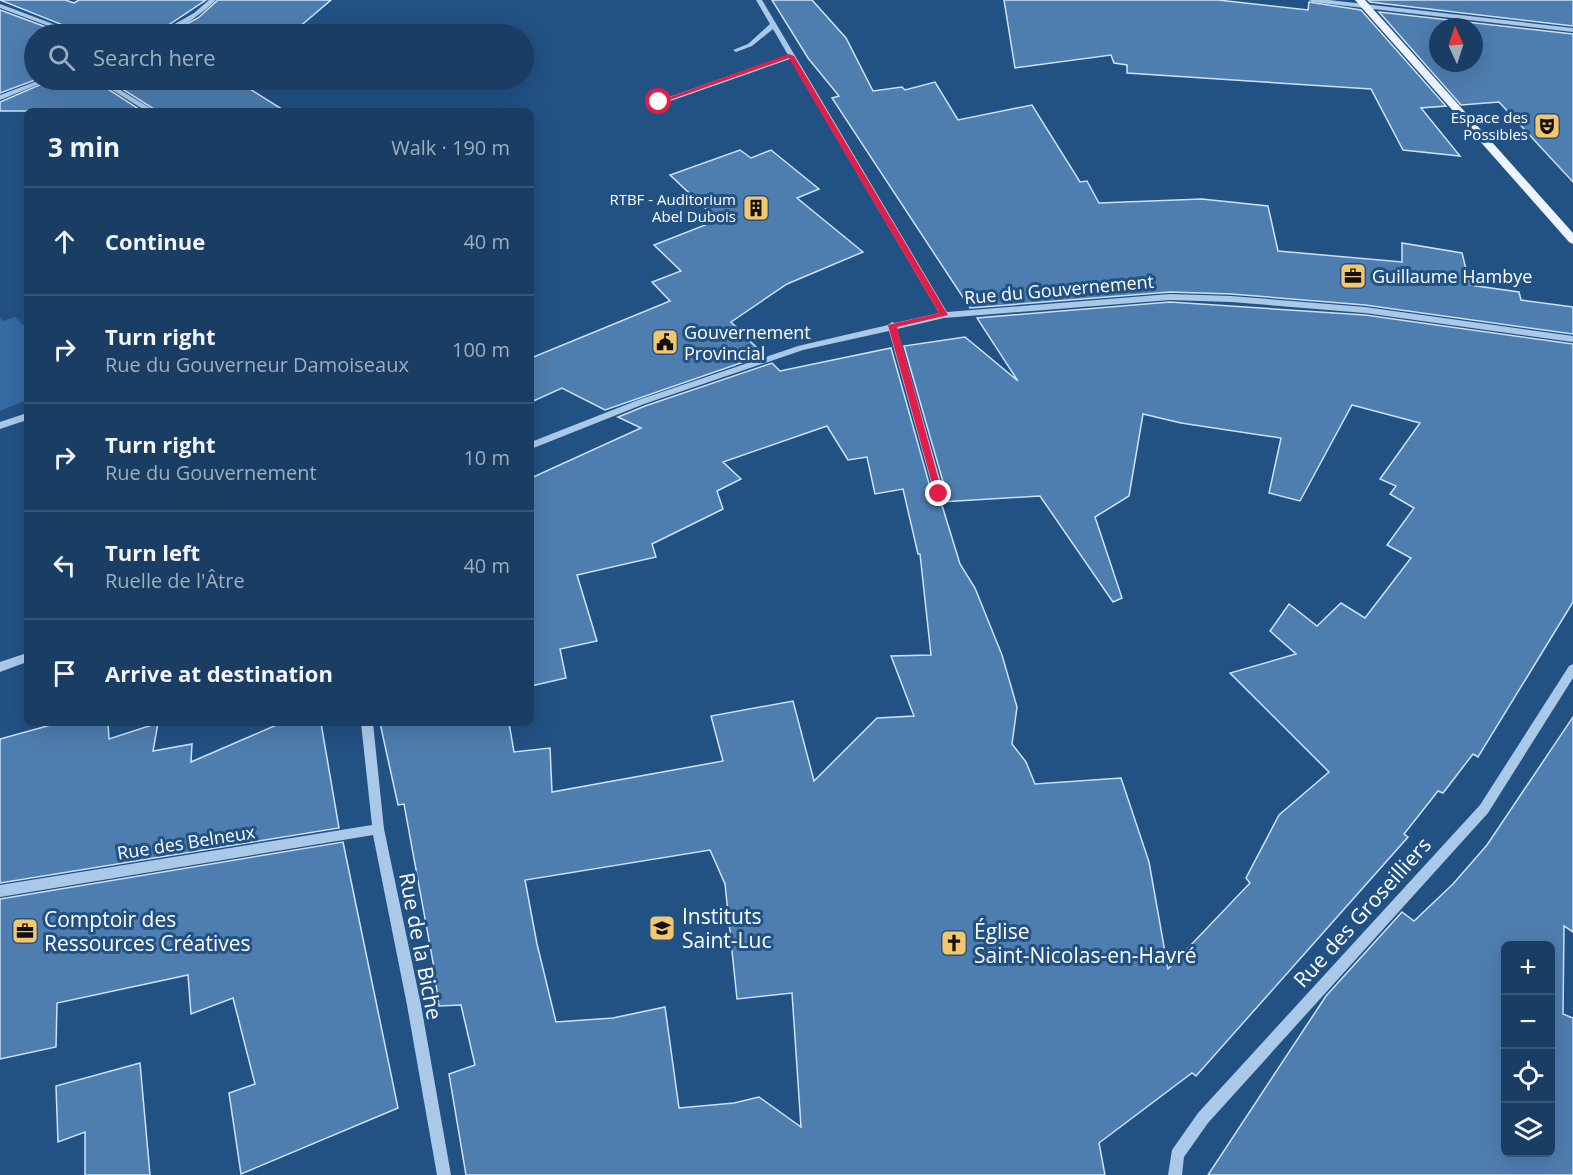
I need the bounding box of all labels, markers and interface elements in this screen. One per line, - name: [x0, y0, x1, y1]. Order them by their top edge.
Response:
- north arrow: [1429, 18, 1483, 72]
- search box: [24, 24, 534, 90]
- icon: search: [45, 41, 78, 74]
- text: Search here: [93, 42, 216, 72]
- route start: [645, 88, 671, 114]
- place label: Espace des Possibles: [1451, 107, 1528, 144]
- theatre icon: Espace des Possibles: [1532, 111, 1562, 141]
- text: 3 min: [48, 129, 120, 165]
- text: Walk · 190 m: [391, 134, 510, 161]
- place label: RTBF - Auditorium Abel Dubois: [609, 189, 736, 226]
- building icon: RTBF - Auditorium Abel Dubois: [741, 193, 771, 223]
- icon: ahead: [48, 225, 81, 258]
- text: Continue: [105, 226, 205, 256]
- text: 40 m: [463, 228, 510, 255]
- office icon: Guillaume Hambye: [1338, 261, 1368, 291]
- place label: Guillaume Hambye: [1372, 264, 1532, 288]
- street label: Rue du Gouvernement: [963, 269, 1155, 309]
- place label: Gouvernement Provincial: [684, 320, 811, 365]
- text: Turn right: [105, 321, 216, 351]
- public building icon: Gouvernement Provincial: [650, 327, 680, 357]
- icon: right: [48, 333, 81, 366]
- text: 100 m: [452, 336, 510, 363]
- text: Rue du Gouverneur Damoiseaux: [105, 351, 409, 378]
- text: Turn right: [105, 429, 216, 459]
- icon: right: [48, 441, 81, 474]
- text: 10 m: [463, 444, 510, 471]
- text: Rue du Gouvernement: [105, 459, 317, 486]
- route end: [925, 480, 951, 506]
- text: Turn left: [105, 537, 200, 567]
- icon: left: [48, 549, 81, 582]
- text: 40 m: [463, 552, 510, 579]
- text: Ruelle de l'Âtre: [105, 567, 245, 594]
- icon: arrive: [48, 657, 81, 690]
- text: Arrive at destination: [105, 658, 333, 688]
- street label: Rue des Belneux: [115, 819, 257, 865]
- street label: Rue des Groseilliers: [1287, 831, 1437, 993]
- street label: Rue de la Biche: [393, 870, 449, 1022]
- place label: Instituts Saint-Luc: [682, 902, 772, 954]
- place label: Comptoir des Ressources Créatives: [44, 905, 251, 957]
- school or university icon: Instituts Saint-Luc: [647, 913, 677, 943]
- office icon: Comptoir des Ressources Créatives: [10, 916, 40, 946]
- place label: Église Saint-Nicolas-en-Havré: [974, 917, 1197, 969]
- church icon: Église Saint-Nicolas-en-Havré: [939, 928, 969, 958]
- map controls: [1501, 941, 1555, 1157]
- button: +: [1501, 941, 1555, 995]
- button: −: [1501, 995, 1555, 1049]
- button: locate: [1501, 1049, 1555, 1103]
- button: layers: [1501, 1103, 1555, 1157]

